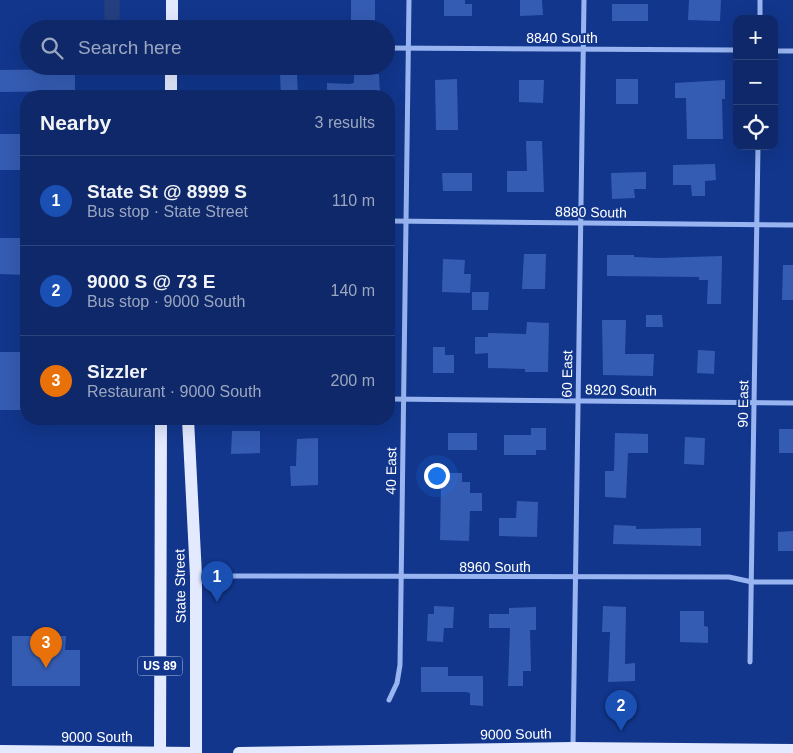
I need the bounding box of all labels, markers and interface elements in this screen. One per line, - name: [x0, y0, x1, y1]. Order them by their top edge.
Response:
- map controls: [733, 15, 778, 150]
- button: +: [733, 15, 778, 60]
- search box: [20, 20, 395, 75]
- street label: 8840 South: [526, 30, 598, 46]
- icon: search: [38, 34, 66, 62]
- text: Search here: [78, 37, 182, 58]
- button: −: [733, 60, 778, 105]
- button: locate: [733, 105, 778, 150]
- text: Nearby: [40, 111, 111, 134]
- text: 3 results: [315, 114, 375, 131]
- text: State St @ 8999 S: [87, 181, 247, 202]
- text: 1: [52, 192, 60, 209]
- text: 110 m: [332, 192, 375, 209]
- text: Bus stop · State Street: [87, 203, 248, 220]
- street label: 8880 South: [555, 203, 627, 221]
- text: 9000 S @ 73 E: [87, 271, 215, 292]
- text: 2: [52, 282, 60, 299]
- text: 140 m: [331, 282, 375, 299]
- text: Bus stop · 9000 South: [87, 293, 245, 310]
- street label: 60 East: [559, 350, 575, 398]
- text: Sizzler: [87, 361, 147, 382]
- text: 3: [52, 372, 60, 389]
- text: 200 m: [331, 372, 375, 389]
- street label: 90 East: [735, 380, 751, 428]
- street label: 8920 South: [585, 381, 657, 399]
- text: Restaurant · 9000 South: [87, 383, 261, 400]
- street label: 40 East: [383, 447, 399, 495]
- your location: [424, 463, 450, 489]
- street label: State Street: [171, 549, 189, 623]
- street label: 8960 South: [459, 559, 531, 575]
- pin: 1: [201, 561, 233, 602]
- pin: 3: [30, 627, 62, 668]
- road number: US 89: [138, 656, 182, 676]
- pin: 2: [605, 690, 637, 731]
- street label: 9000 South: [480, 725, 552, 743]
- street label: 9000 South: [61, 729, 133, 745]

